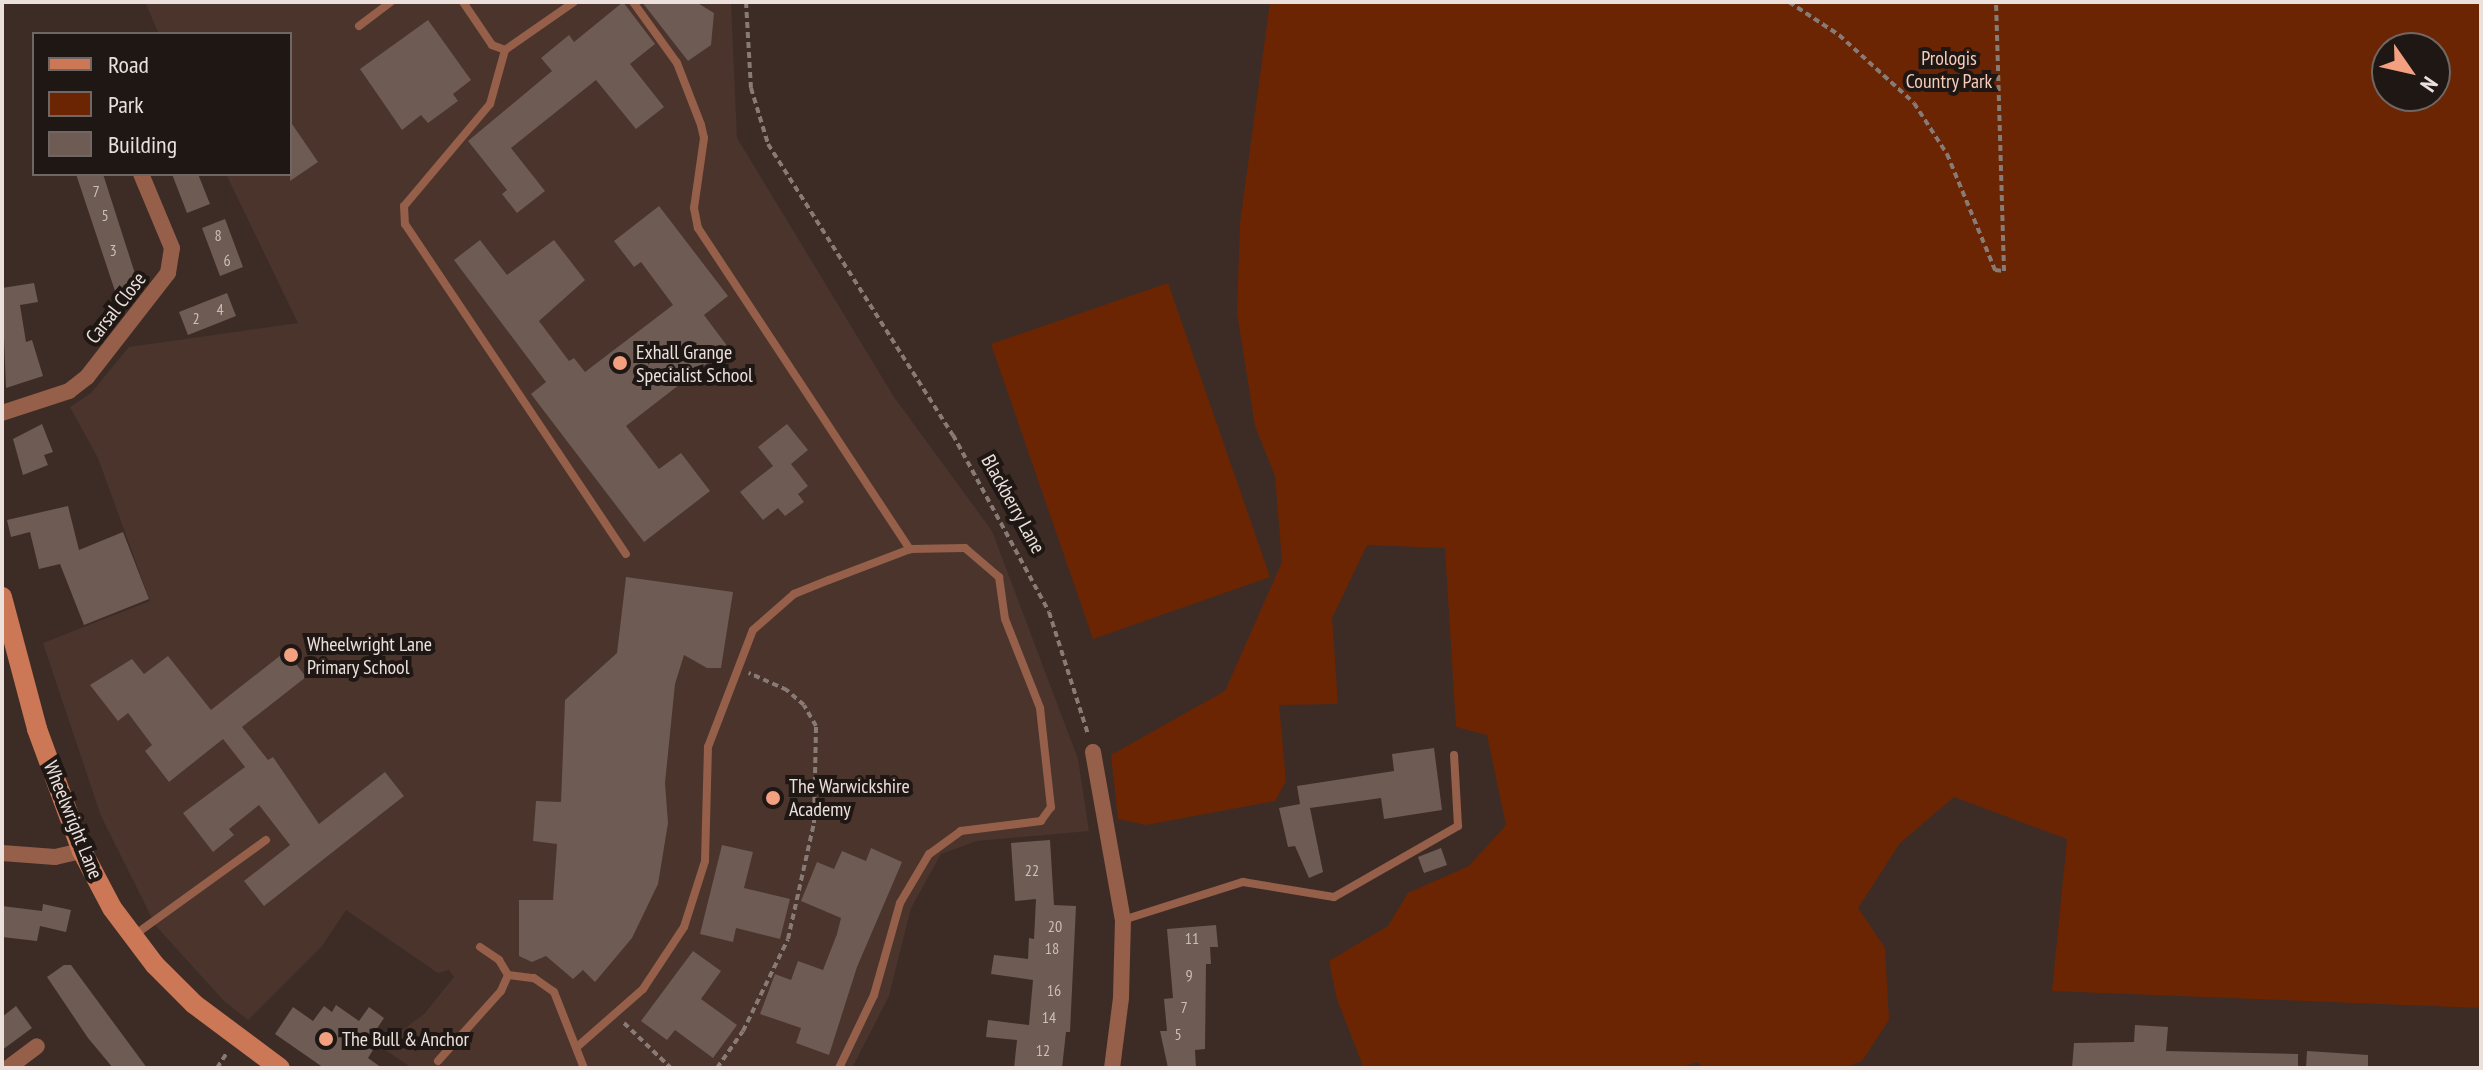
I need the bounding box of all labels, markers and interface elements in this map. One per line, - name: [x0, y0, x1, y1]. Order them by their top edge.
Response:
- legend: [32, 32, 292, 176]
- north arrow: [2371, 32, 2451, 112]
- park label: Prologis Country Park: [1905, 46, 1993, 93]
- text: Road: [108, 49, 149, 80]
- text: N: [2414, 72, 2444, 97]
- text: Park: [108, 89, 144, 120]
- text: Building: [108, 129, 177, 160]
- house number: 7: [92, 181, 100, 201]
- house number: 5: [101, 205, 109, 225]
- house number: 8: [214, 225, 222, 245]
- house number: 3: [109, 240, 117, 260]
- house number: 6: [223, 250, 231, 270]
- street label: Carsal Close: [81, 268, 151, 348]
- house number: 4: [216, 299, 224, 319]
- house number: 2: [192, 308, 200, 328]
- place label: Exhall Grange Specialist School: [636, 340, 753, 387]
- marker: Exhall Grange Specialist School: [611, 354, 629, 372]
- street label: Blackberry Lane: [976, 450, 1050, 558]
- place label: Wheelwright Lane Primary School: [307, 632, 432, 679]
- marker: Wheelwright Lane Primary School: [282, 646, 300, 664]
- street label: Wheelwright Lane: [38, 758, 108, 882]
- place label: The Warwickshire Academy: [789, 774, 910, 821]
- marker: The Warwickshire Academy: [764, 789, 782, 807]
- house number: 22: [1025, 860, 1039, 880]
- house number: 20: [1048, 916, 1062, 936]
- house number: 11: [1185, 928, 1199, 948]
- house number: 18: [1045, 938, 1059, 958]
- house number: 9: [1185, 965, 1193, 985]
- house number: 16: [1047, 980, 1061, 1000]
- house number: 7: [1180, 997, 1188, 1017]
- house number: 14: [1042, 1007, 1056, 1027]
- house number: 5: [1174, 1024, 1182, 1044]
- place label: The Bull & Anchor: [342, 1027, 470, 1051]
- marker: The Bull & Anchor: [317, 1030, 335, 1048]
- house number: 12: [1036, 1040, 1050, 1060]

